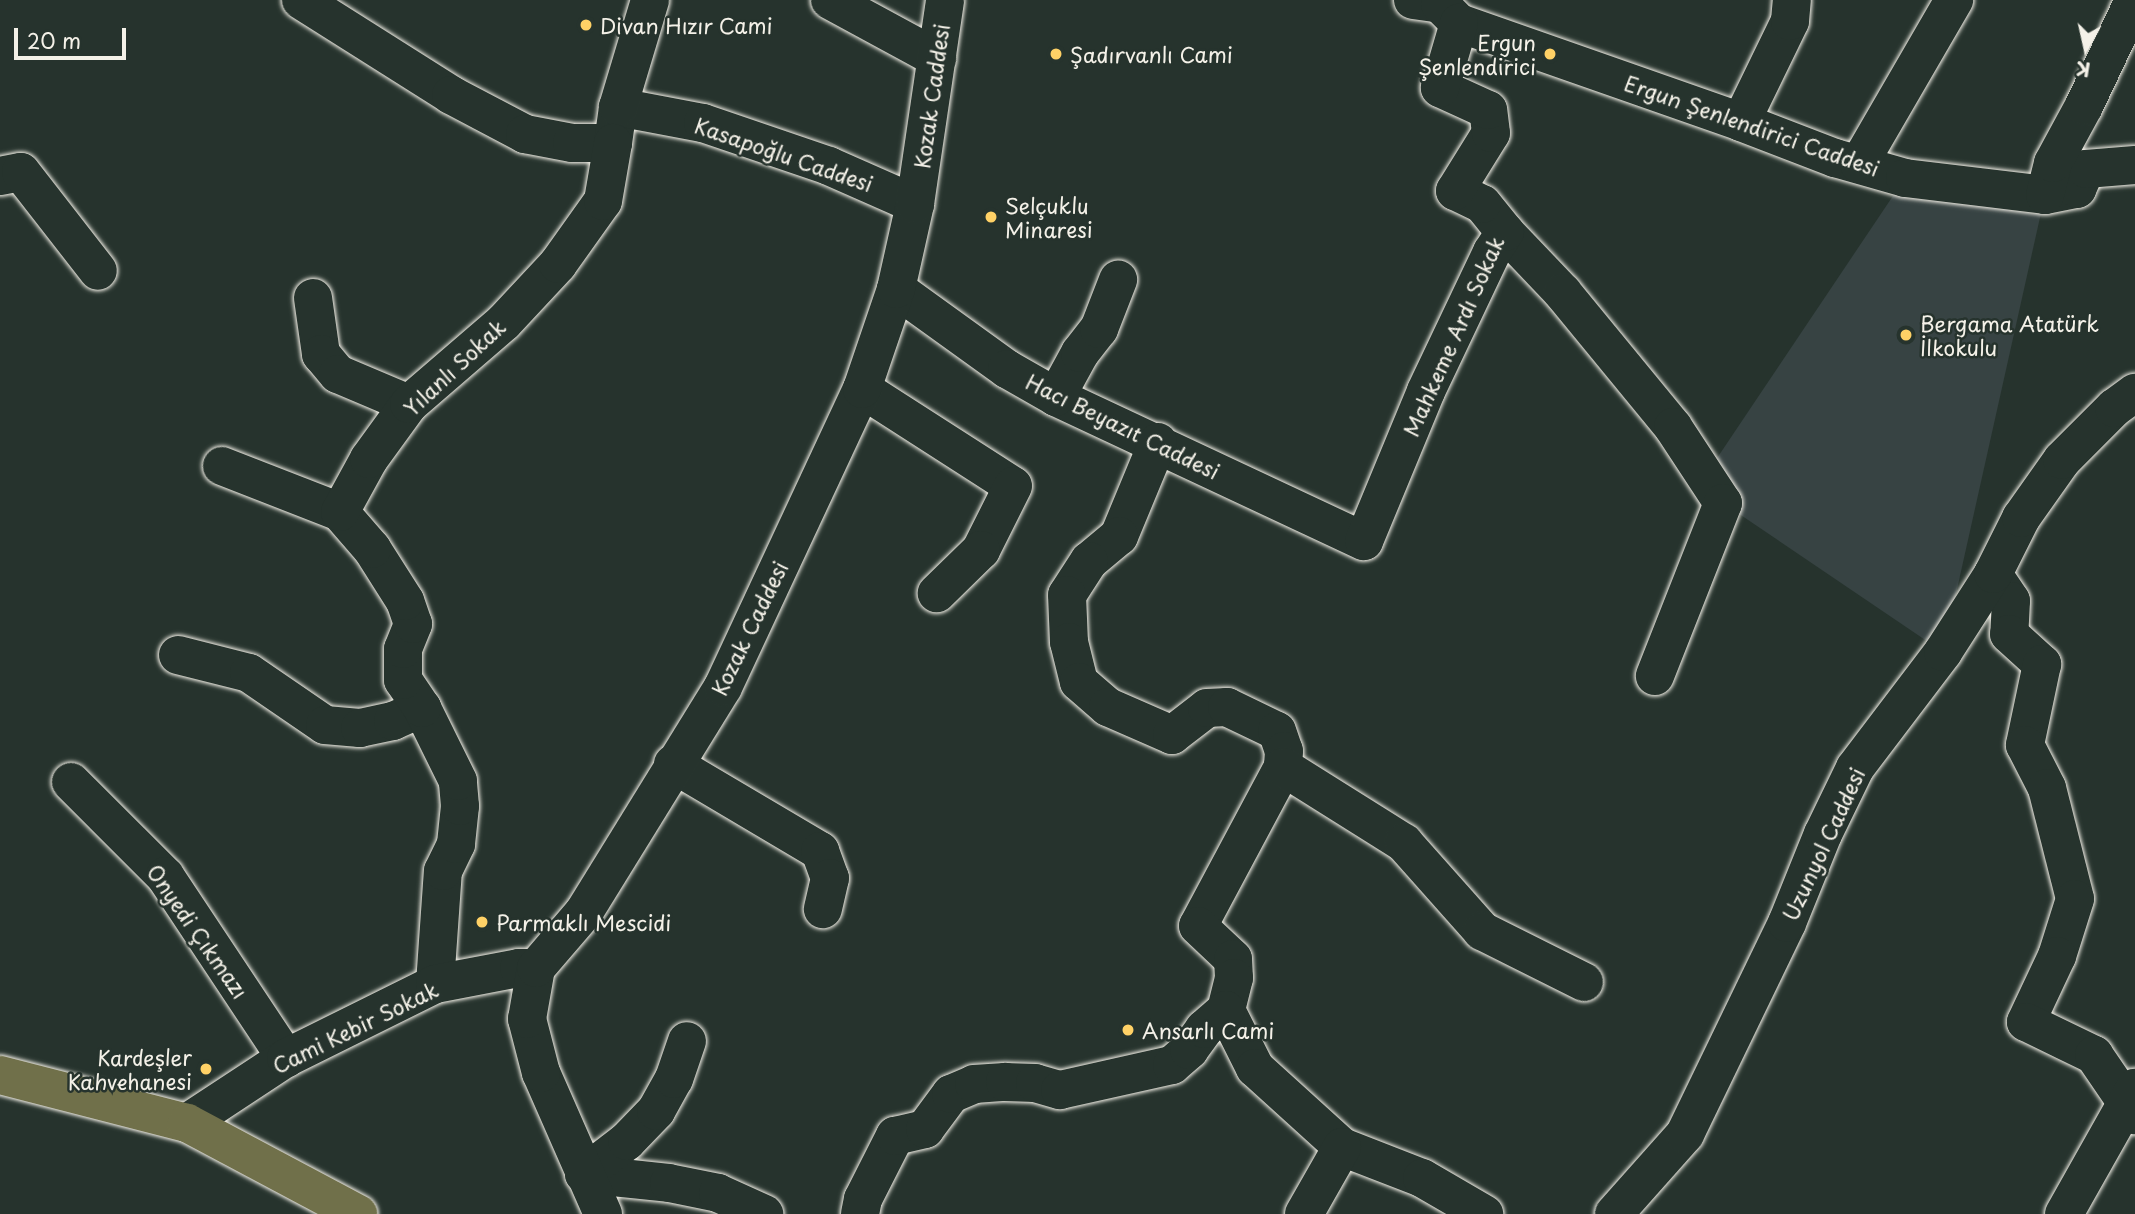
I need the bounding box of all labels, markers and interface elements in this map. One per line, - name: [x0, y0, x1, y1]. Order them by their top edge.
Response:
- place label: Divan Hızır Cami: [600, 12, 773, 38]
- scale bar: [18, 14, 130, 58]
- north arrow: [2051, 14, 2121, 84]
- marker: Divan Hızır Cami: [578, 17, 594, 33]
- street label: Kozak Caddesi: [908, 23, 954, 169]
- text: 20 m: [27, 24, 81, 56]
- place label: Ergun Şenlendirici: [1418, 29, 1536, 79]
- place label: Şadırvanlı Cami: [1070, 41, 1233, 67]
- marker: Şadırvanlı Cami: [1048, 46, 1064, 62]
- marker: Ergun Şenlendirici: [1542, 46, 1558, 62]
- text: K: [2074, 55, 2092, 85]
- street label: Ergun Şenlendirici Caddesi: [1621, 69, 1883, 181]
- street label: Kasapoğlu Caddesi: [691, 111, 877, 197]
- place label: Selçuklu Minaresi: [1005, 192, 1093, 242]
- marker: Selçuklu Minaresi: [983, 209, 999, 225]
- street label: Mahkeme Ardı Sokak: [1397, 231, 1509, 441]
- place label: Bergama Atatürk İlkokulu: [1920, 310, 2100, 360]
- street label: Yılanlı Sokak: [398, 313, 510, 421]
- marker: Bergama Atatürk İlkokulu: [1898, 327, 1914, 343]
- street label: Hacı Beyazıt Caddesi: [1021, 368, 1225, 484]
- street label: Kozak Caddesi: [706, 557, 792, 699]
- street label: Uzunyol Caddesi: [1776, 763, 1870, 925]
- street label: Onyedi Çıkmazı: [142, 859, 254, 1003]
- place label: Parmaklı Mescidi: [496, 909, 672, 935]
- marker: Parmaklı Mescidi: [474, 914, 490, 930]
- street label: Cami Kebir Sokak: [268, 976, 442, 1078]
- place label: Ansarlı Cami: [1142, 1017, 1276, 1043]
- marker: Ansarlı Cami: [1120, 1022, 1136, 1038]
- place label: Kardeşler Kahvehanesi: [68, 1044, 192, 1094]
- marker: Kardeşler Kahvehanesi: [198, 1061, 214, 1077]

